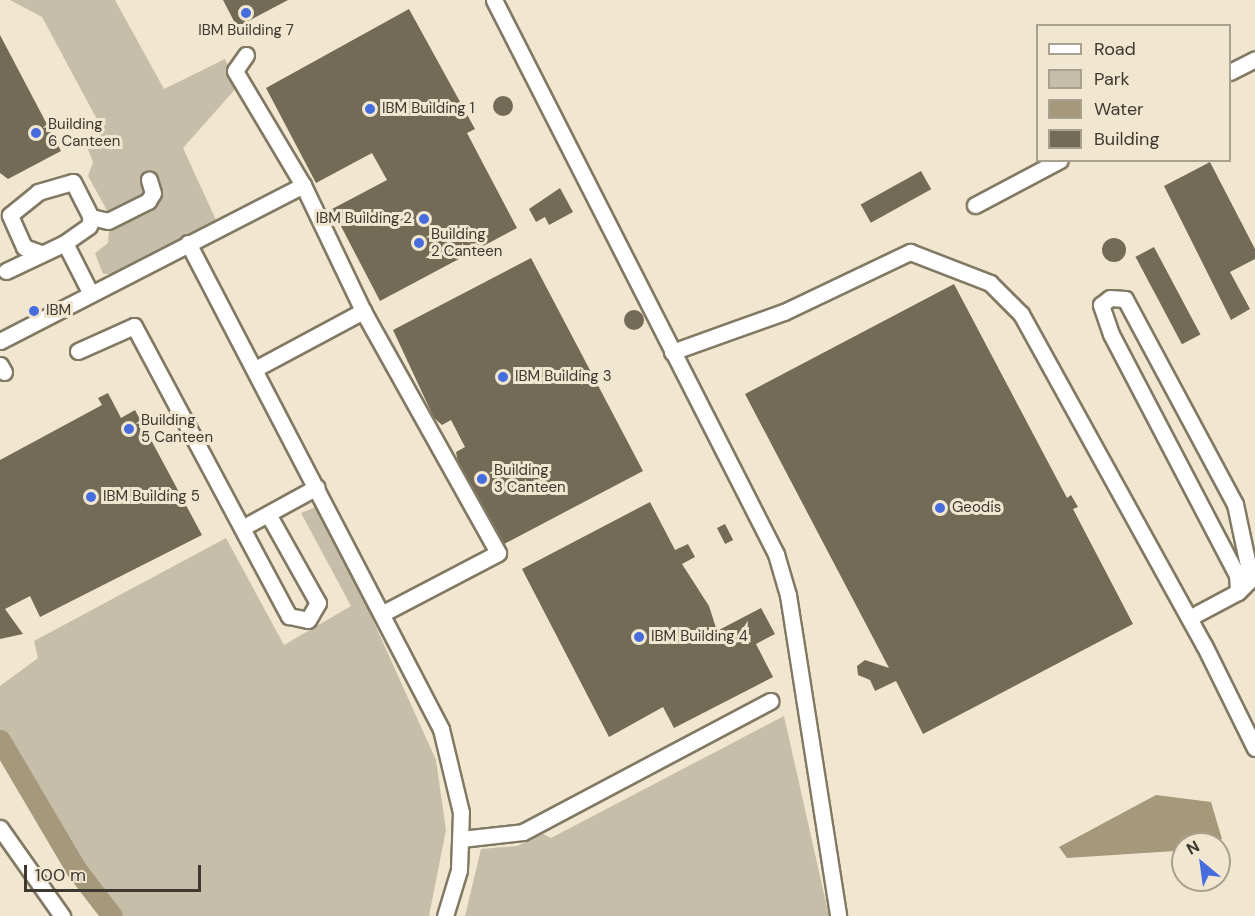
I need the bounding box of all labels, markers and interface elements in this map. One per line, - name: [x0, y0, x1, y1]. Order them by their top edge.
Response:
- marker: IBM Building 7: [239, 6, 253, 20]
- place label: IBM Building 7: [198, 22, 294, 40]
- legend: [1036, 24, 1231, 162]
- text: Road: [1094, 37, 1136, 61]
- text: Park: [1094, 67, 1130, 91]
- text: Water: [1094, 97, 1144, 121]
- place label: IBM Building 1: [382, 100, 474, 118]
- marker: IBM Building 1: [363, 102, 377, 116]
- place label: Building 6 Canteen: [48, 115, 120, 150]
- marker: Building 6 Canteen: [29, 126, 43, 140]
- text: Building: [1094, 127, 1159, 151]
- place label: IBM Building 2: [316, 210, 412, 228]
- marker: IBM Building 2: [417, 212, 431, 226]
- place label: Building 2 Canteen: [431, 225, 502, 260]
- marker: Building 2 Canteen: [412, 236, 426, 250]
- place label: IBM: [46, 302, 71, 320]
- marker: IBM: [27, 304, 41, 318]
- place label: IBM Building 3: [515, 368, 612, 386]
- marker: IBM Building 3: [496, 370, 510, 384]
- place label: Building 5 Canteen: [141, 411, 213, 446]
- marker: Building 5 Canteen: [122, 422, 136, 436]
- place label: Building 3 Canteen: [494, 461, 566, 496]
- marker: Building 3 Canteen: [475, 472, 489, 486]
- place label: IBM Building 5: [103, 488, 200, 506]
- marker: IBM Building 5: [84, 490, 98, 504]
- place label: Geodis: [952, 499, 1001, 517]
- marker: Geodis: [933, 501, 947, 515]
- place label: IBM Building 4: [651, 628, 748, 646]
- marker: IBM Building 4: [632, 630, 646, 644]
- north arrow: [1171, 832, 1231, 892]
- text: N: [1183, 836, 1203, 860]
- scale bar: [27, 853, 204, 891]
- text: 100 m: [35, 863, 86, 887]

